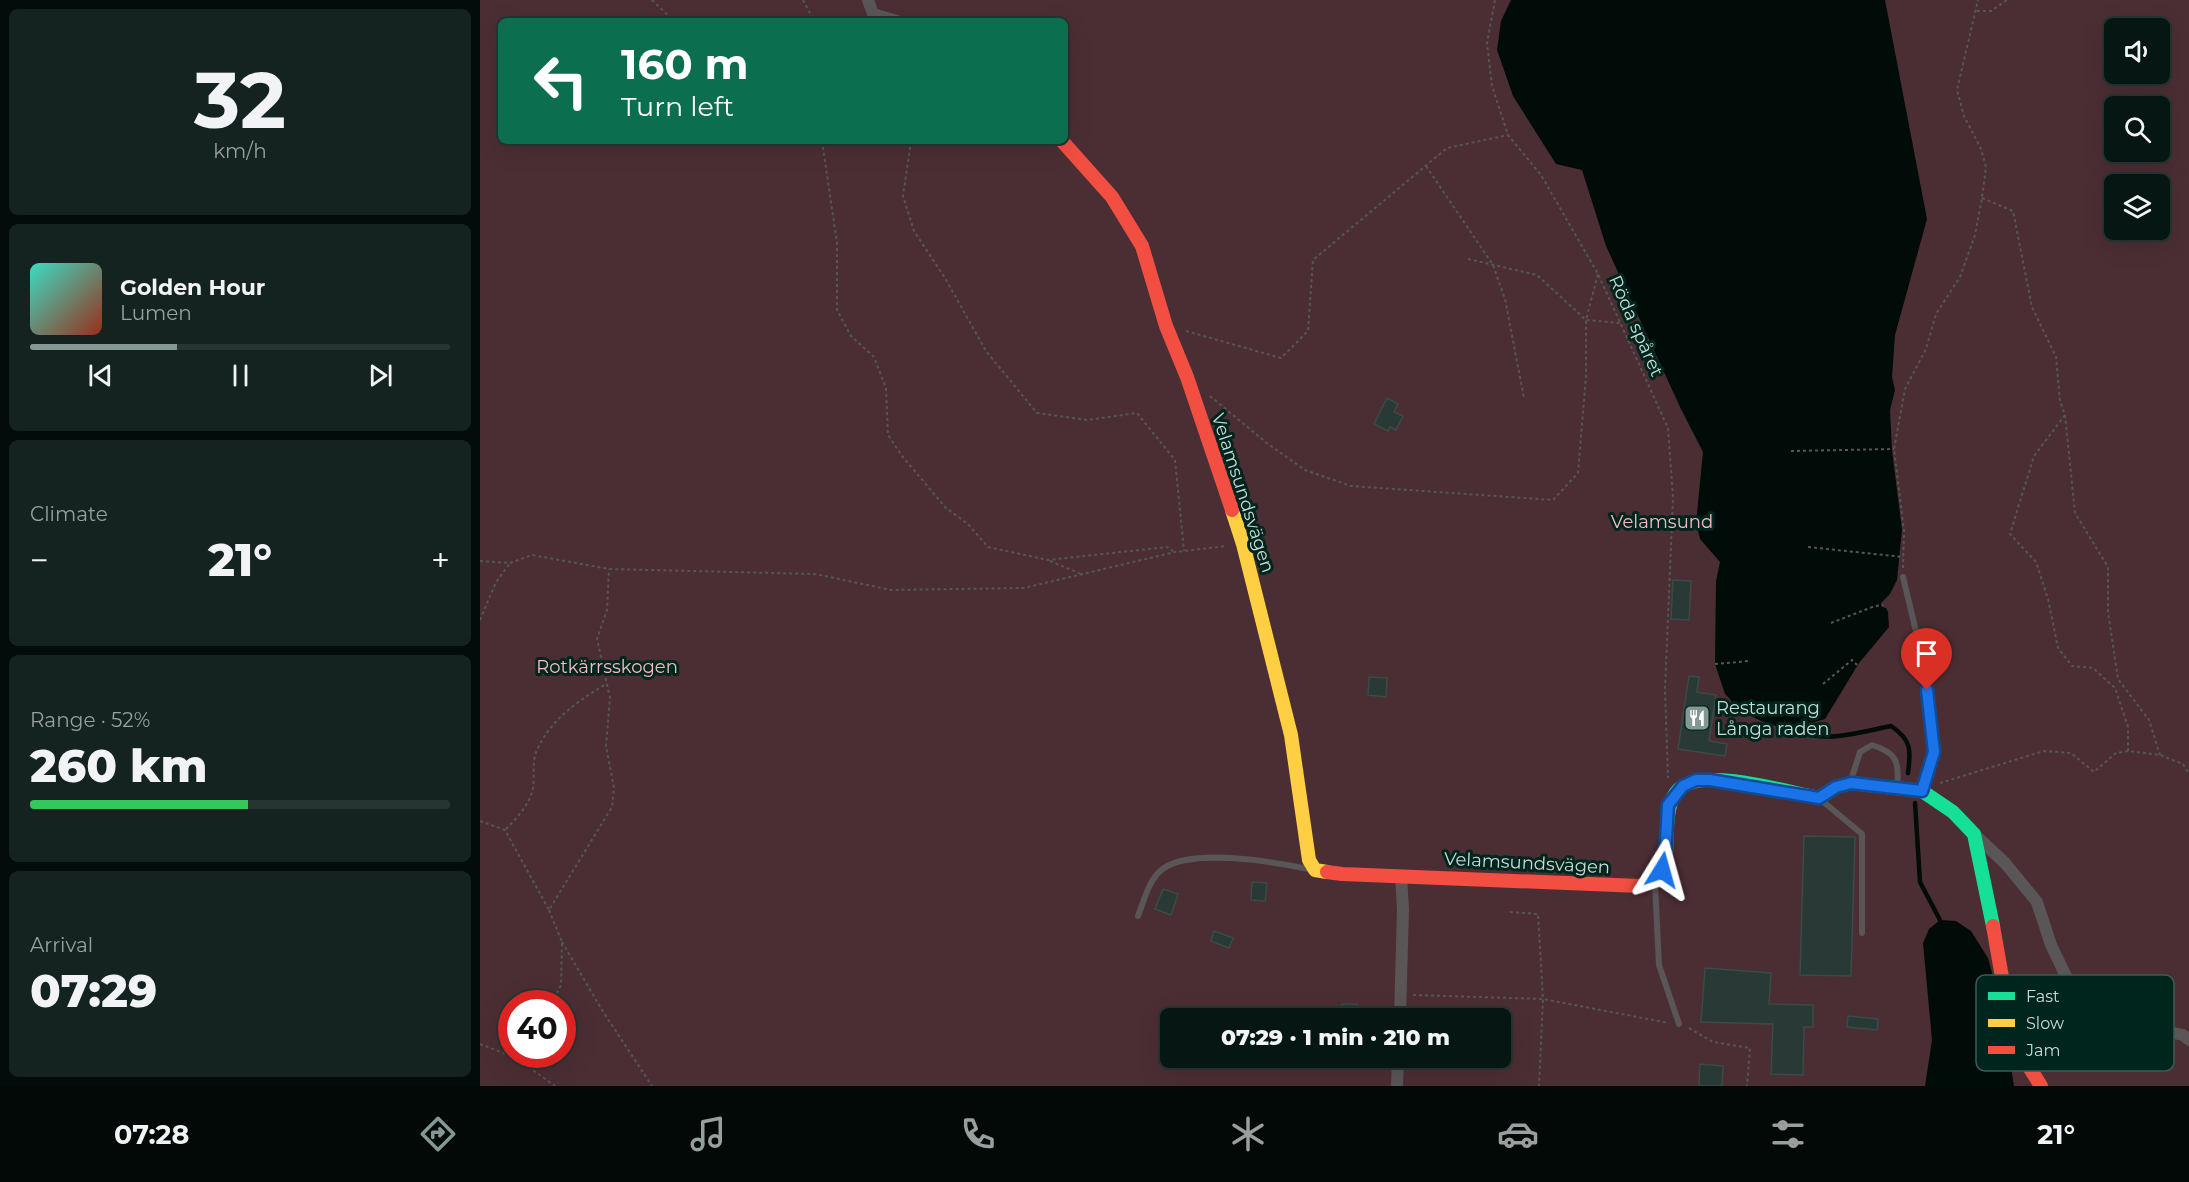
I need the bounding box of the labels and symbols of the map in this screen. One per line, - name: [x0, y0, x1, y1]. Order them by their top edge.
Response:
- street label: Röda spåret: [1604, 272, 1668, 380]
- street label: Velamsundsvägen: [1207, 411, 1279, 575]
- park label: Velamsund: [1611, 511, 1713, 533]
- pin: [1901, 628, 1952, 690]
- park label: Rotkärrsskogen: [536, 656, 678, 678]
- place label: Restaurang Långa raden: [1716, 697, 1829, 740]
- restaurant icon: Restaurang Långa raden: [1682, 703, 1712, 733]
- position arrow: [1630, 838, 1694, 902]
- street label: Velamsundsvägen: [1443, 848, 1611, 878]
- legend: [1976, 975, 2174, 1071]
- text: Fast: [2026, 987, 2060, 1006]
- speed limit sign: 40: [498, 990, 576, 1068]
- text: Slow: [2026, 1014, 2064, 1033]
- text: Jam: [2025, 1041, 2060, 1060]

